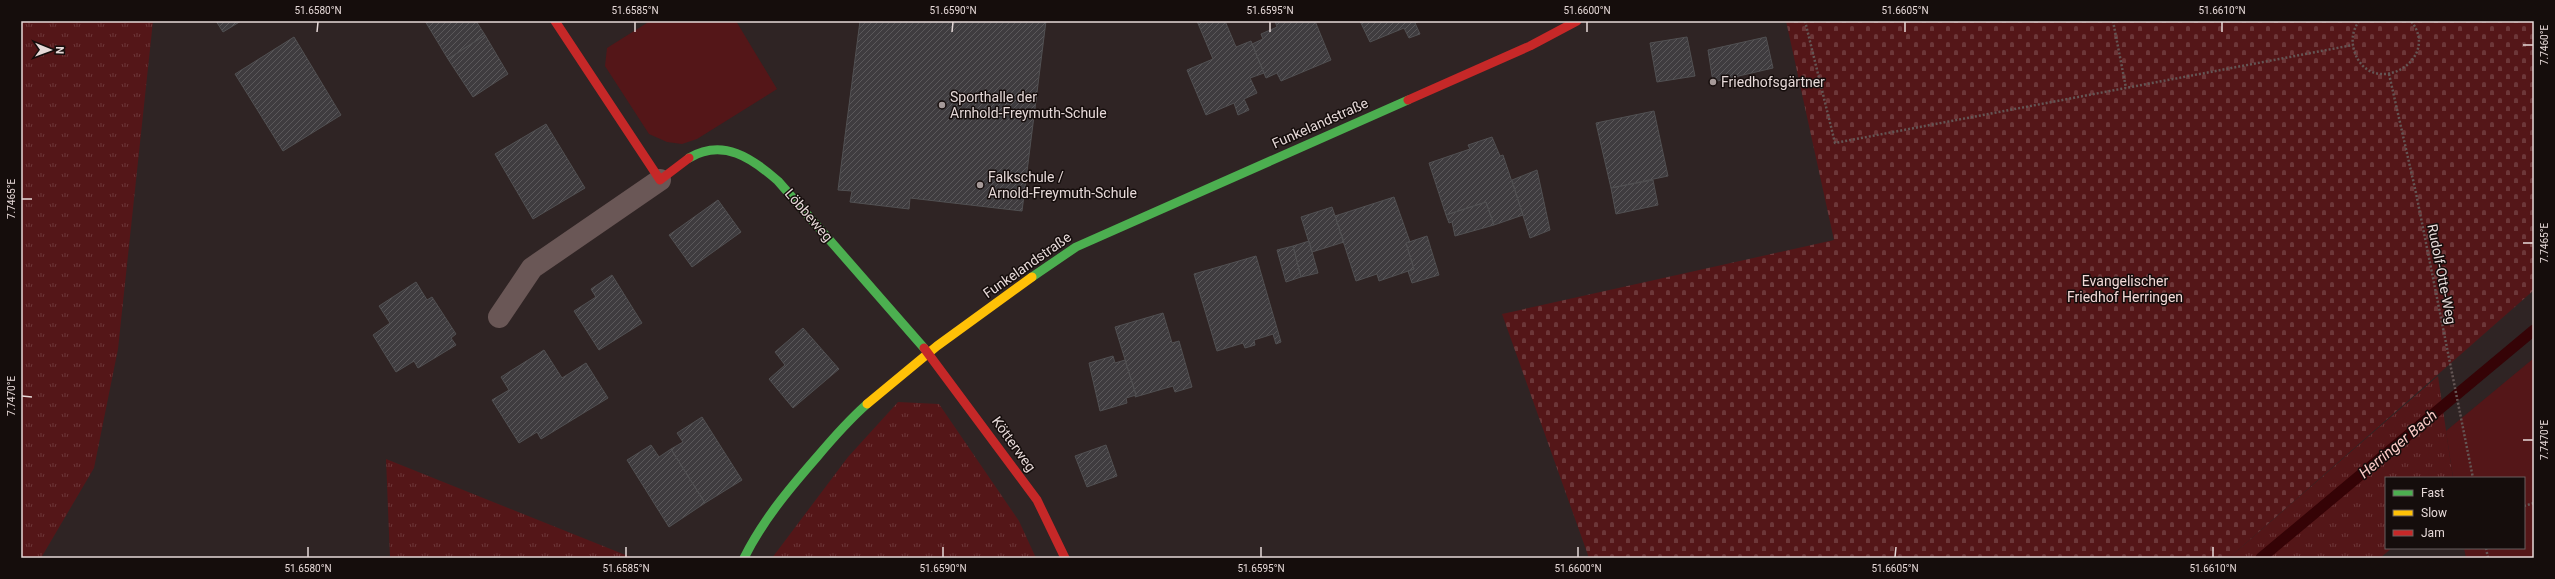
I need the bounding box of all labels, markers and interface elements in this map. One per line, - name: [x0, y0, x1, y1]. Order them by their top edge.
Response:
- text: 51.6580°N: [294, 5, 342, 16]
- text: 51.6585°N: [611, 5, 659, 16]
- text: 51.6590°N: [929, 5, 977, 16]
- text: 51.6595°N: [1246, 5, 1294, 16]
- text: 51.6600°N: [1563, 5, 1611, 16]
- text: 51.6605°N: [1881, 5, 1929, 16]
- text: 51.6610°N: [2198, 5, 2246, 16]
- text: 7.7460°E: [2539, 25, 2550, 65]
- north arrow: [30, 30, 70, 70]
- text: N: [53, 46, 66, 54]
- place label: Friedhofsgärtner: [1721, 74, 1825, 90]
- marker: Friedhofsgärtner: [1708, 77, 1718, 87]
- place label: Sporthalle der Arnhold-Freymuth-Schule: [950, 89, 1107, 121]
- street label: Funkelandstraße: [1269, 95, 1371, 151]
- marker: Sporthalle der Arnhold-Freymuth-Schule: [937, 100, 947, 110]
- place label: Falkschule / Arnold-Freymuth-Schule: [988, 169, 1137, 201]
- text: 7.7465°E: [6, 179, 17, 219]
- marker: Falkschule / Arnold-Freymuth-Schule: [975, 180, 985, 190]
- street label: Löbbeweg: [782, 185, 836, 245]
- street label: Rudolf-Otte-Weg: [2424, 222, 2460, 326]
- text: 7.7465°E: [2539, 223, 2550, 263]
- street label: Funkelandstraße: [980, 229, 1074, 301]
- park label: Evangelischer Friedhof Herringen: [2067, 273, 2183, 305]
- text: 7.7470°E: [6, 376, 17, 416]
- water label: Herringer Bach: [2355, 406, 2441, 482]
- street label: Kötterweg: [989, 413, 1039, 475]
- text: 7.7470°E: [2539, 420, 2550, 460]
- legend: [2385, 477, 2525, 549]
- text: Fast: [2421, 486, 2444, 500]
- text: Slow: [2421, 506, 2447, 520]
- text: Jam: [2421, 526, 2445, 540]
- text: 51.6580°N: [284, 563, 332, 574]
- text: 51.6585°N: [602, 563, 650, 574]
- text: 51.6590°N: [919, 563, 967, 574]
- text: 51.6595°N: [1237, 563, 1285, 574]
- text: 51.6600°N: [1554, 563, 1602, 574]
- text: 51.6605°N: [1871, 563, 1919, 574]
- text: 51.6610°N: [2189, 563, 2237, 574]

